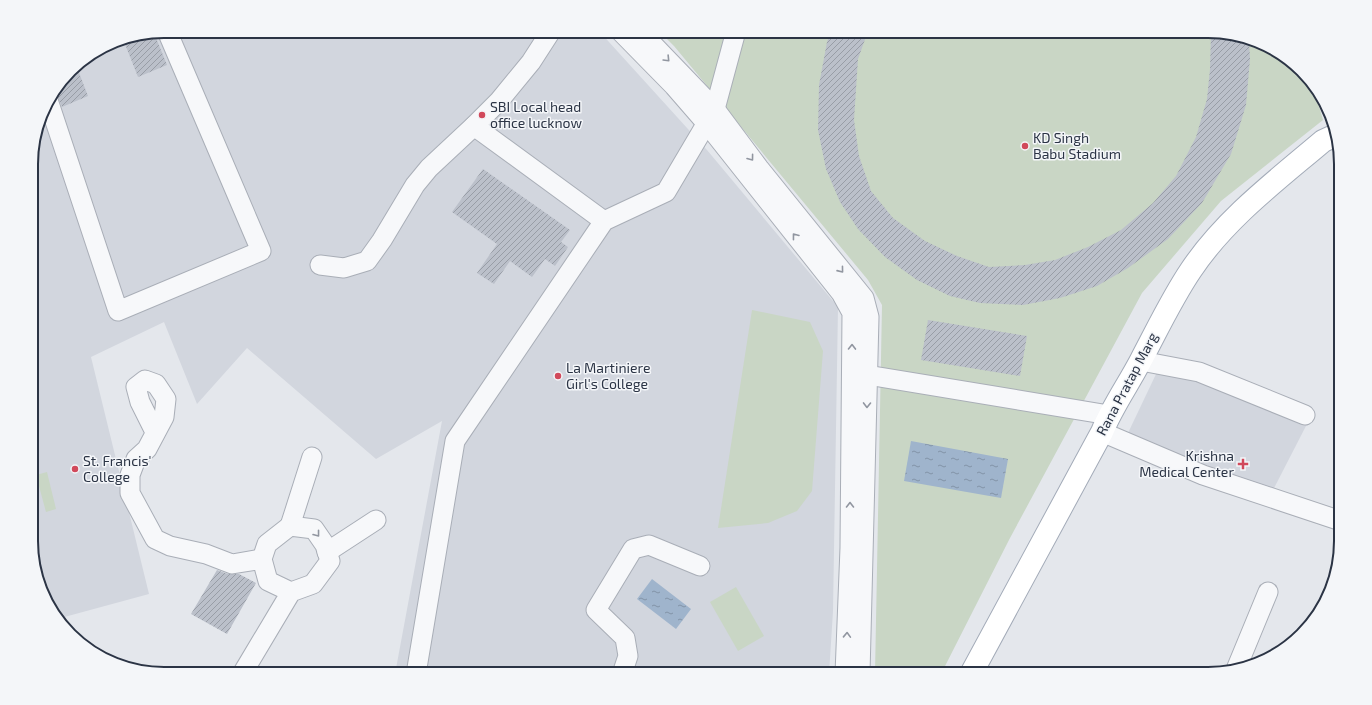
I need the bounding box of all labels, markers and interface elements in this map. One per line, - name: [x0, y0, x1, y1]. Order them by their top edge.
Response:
- one-way arrow: [662, 54, 669, 62]
- place label: SBI Local head office lucknow: [490, 98, 582, 131]
- marker: SBI Local head office lucknow: [477, 110, 487, 120]
- place label: KD Singh Babu Stadium: [1033, 129, 1121, 162]
- marker: KD Singh Babu Stadium: [1020, 141, 1030, 151]
- one-way arrow: [746, 153, 753, 160]
- one-way arrow: [793, 233, 800, 240]
- one-way arrow: [837, 265, 844, 272]
- street label: Rana Pratap Marg: [1092, 329, 1161, 438]
- one-way arrow: [847, 344, 856, 350]
- place label: La Martiniere Girl's College: [566, 359, 650, 392]
- marker: La Martiniere Girl's College: [553, 371, 563, 381]
- one-way arrow: [863, 402, 871, 408]
- place label: Krishna Medical Center: [1139, 447, 1234, 480]
- place label: St. Francis' College: [83, 452, 152, 485]
- marker: Krishna Medical Center: [1237, 458, 1249, 470]
- marker: St. Francis' College: [70, 464, 80, 474]
- one-way arrow: [846, 502, 854, 508]
- one-way arrow: [312, 529, 319, 537]
- one-way arrow: [843, 632, 851, 638]

